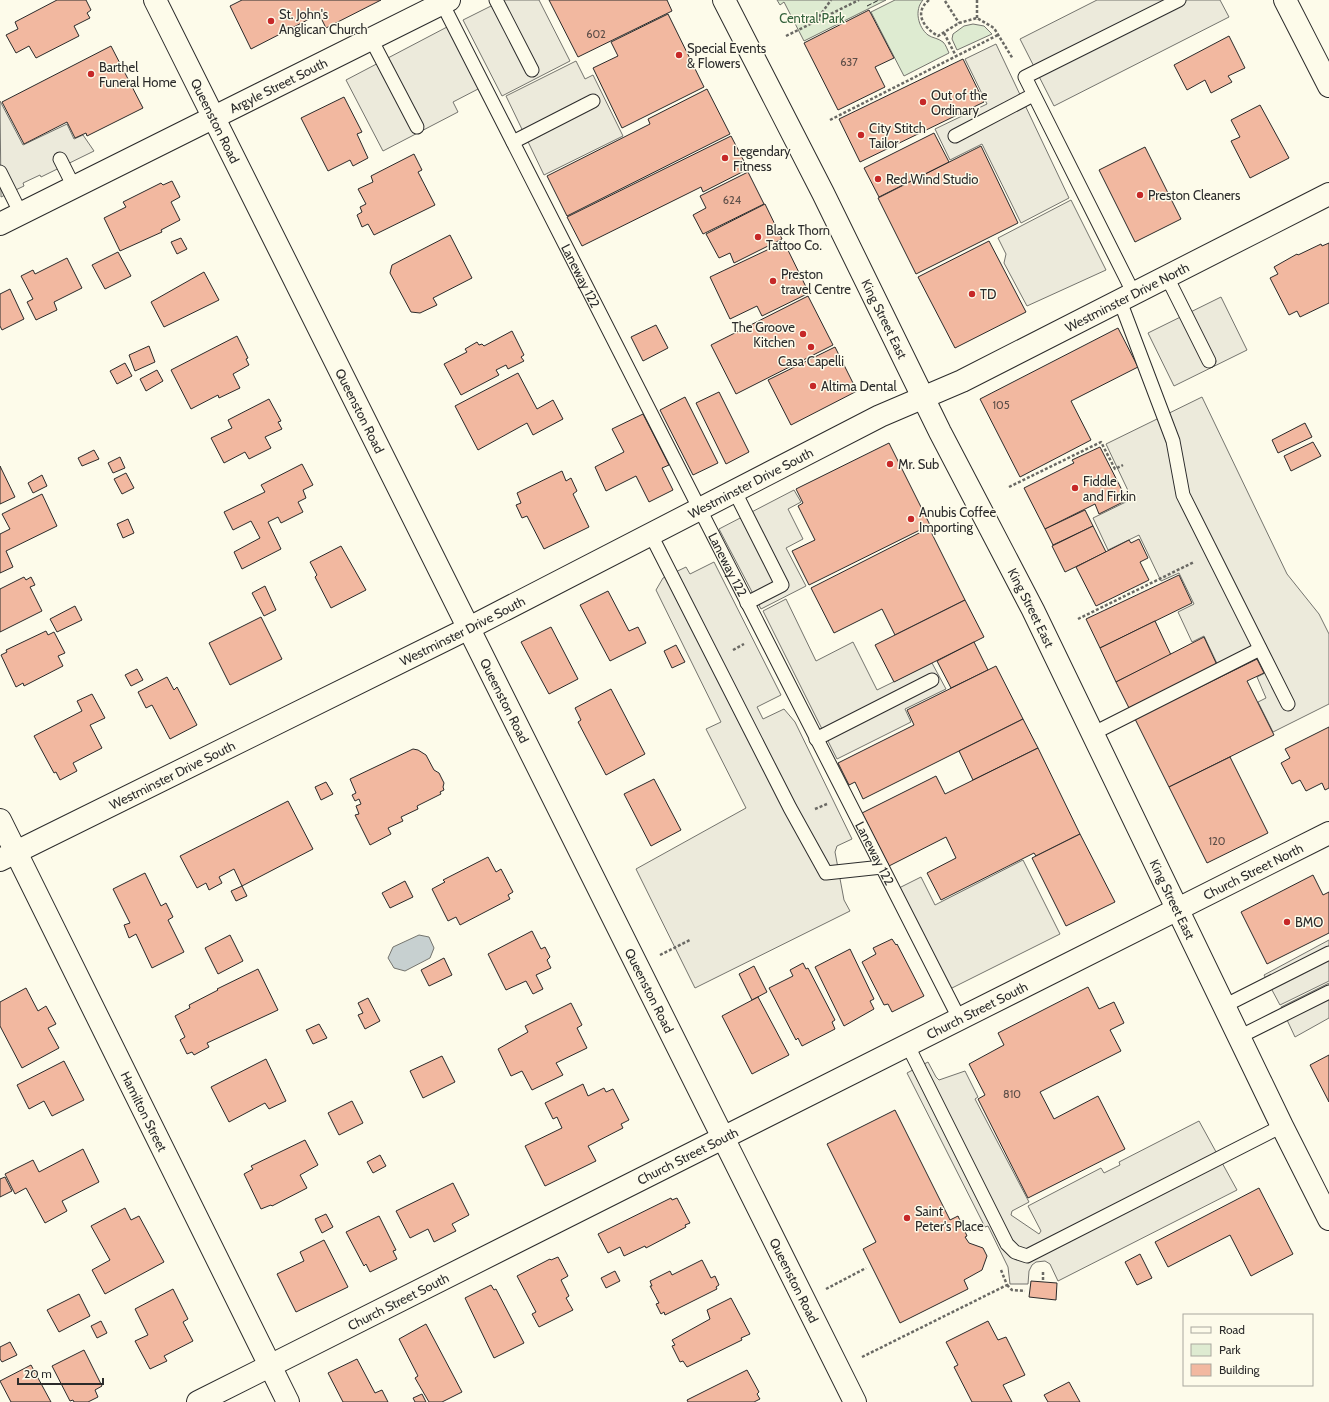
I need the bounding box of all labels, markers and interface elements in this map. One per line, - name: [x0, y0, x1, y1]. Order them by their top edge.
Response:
- place label: St. John's Anglican Church: [279, 6, 368, 37]
- park label: Central Park: [779, 10, 845, 26]
- marker: St. John's Anglican Church: [266, 16, 276, 26]
- house number: 602: [586, 27, 606, 41]
- place label: Special Events & Flowers: [687, 40, 767, 71]
- marker: Special Events & Flowers: [674, 50, 684, 60]
- street label: Argyle Street South: [227, 54, 330, 116]
- house number: 637: [840, 55, 858, 69]
- place label: Barthel Funeral Home: [99, 59, 177, 90]
- marker: Barthel Funeral Home: [86, 69, 96, 79]
- street label: Queenston Road: [187, 76, 243, 166]
- place label: Out of the Ordinary: [931, 87, 988, 118]
- marker: Out of the Ordinary: [918, 97, 928, 107]
- place label: City Stitch Tailor: [869, 120, 926, 151]
- marker: City Stitch Tailor: [856, 130, 866, 140]
- place label: Legendary Fitness: [733, 143, 791, 174]
- marker: Legendary Fitness: [720, 153, 730, 163]
- place label: Red Wind Studio: [886, 171, 979, 187]
- marker: Red Wind Studio: [873, 174, 883, 184]
- place label: Preston Cleaners: [1148, 187, 1241, 203]
- marker: Preston Cleaners: [1135, 190, 1145, 200]
- house number: 624: [723, 193, 742, 207]
- place label: Black Thorn Tattoo Co.: [766, 222, 830, 253]
- marker: Black Thorn Tattoo Co.: [753, 232, 763, 242]
- street label: Laneway 122: [558, 241, 604, 310]
- street label: Westminster Drive North: [1062, 259, 1192, 335]
- place label: Preston travel Centre: [781, 266, 851, 297]
- marker: Preston travel Centre: [768, 276, 778, 286]
- street label: King Street East: [858, 276, 911, 362]
- place label: TD: [980, 286, 996, 302]
- marker: TD: [967, 289, 977, 299]
- place label: The Groove Kitchen: [732, 319, 795, 350]
- marker: The Groove Kitchen: [798, 329, 808, 339]
- marker: Casa Capelli: [806, 342, 816, 352]
- place label: Casa Capelli: [778, 353, 844, 369]
- street label: Queenston Road: [332, 366, 388, 456]
- place label: Altima Dental: [821, 378, 897, 394]
- marker: Altima Dental: [808, 381, 818, 391]
- house number: 105: [992, 398, 1010, 412]
- street label: Westminster Drive South: [685, 444, 816, 522]
- place label: Mr. Sub: [898, 456, 939, 472]
- marker: Mr. Sub: [885, 459, 895, 469]
- place label: Fiddle and Firkin: [1083, 473, 1136, 504]
- marker: Fiddle and Firkin: [1070, 483, 1080, 493]
- place label: Anubis Coffee Importing: [919, 504, 996, 535]
- marker: Anubis Coffee Importing: [906, 514, 916, 524]
- street label: Laneway 122: [705, 530, 751, 599]
- street label: King Street East: [1005, 565, 1058, 651]
- street label: Westminster Drive South: [397, 593, 528, 669]
- street label: Queenston Road: [477, 655, 533, 746]
- street label: Westminster Drive South: [107, 737, 238, 813]
- street label: Laneway 122: [852, 819, 898, 888]
- house number: 120: [1208, 834, 1226, 848]
- street label: Church Street North: [1200, 839, 1306, 903]
- street label: King Street East: [1147, 857, 1199, 942]
- place label: BMO: [1295, 914, 1323, 930]
- marker: BMO: [1282, 917, 1292, 927]
- street label: Queenston Road: [622, 945, 677, 1035]
- street label: Church Street South: [924, 978, 1030, 1042]
- street label: Hamilton Street: [118, 1068, 171, 1155]
- house number: 810: [1003, 1087, 1021, 1101]
- street label: Church Street South: [634, 1124, 741, 1188]
- place label: Saint Peter's Place: [915, 1203, 984, 1234]
- marker: Saint Peter's Place: [902, 1213, 912, 1223]
- street label: Queenston Road: [766, 1235, 822, 1325]
- street label: Church Street South: [345, 1269, 451, 1333]
- legend: [1183, 1314, 1313, 1386]
- text: Road: [1219, 1322, 1245, 1337]
- text: Park: [1219, 1342, 1241, 1357]
- scale bar: [18, 1360, 103, 1386]
- text: Building: [1219, 1362, 1261, 1377]
- text: 20 m: [24, 1366, 52, 1381]

